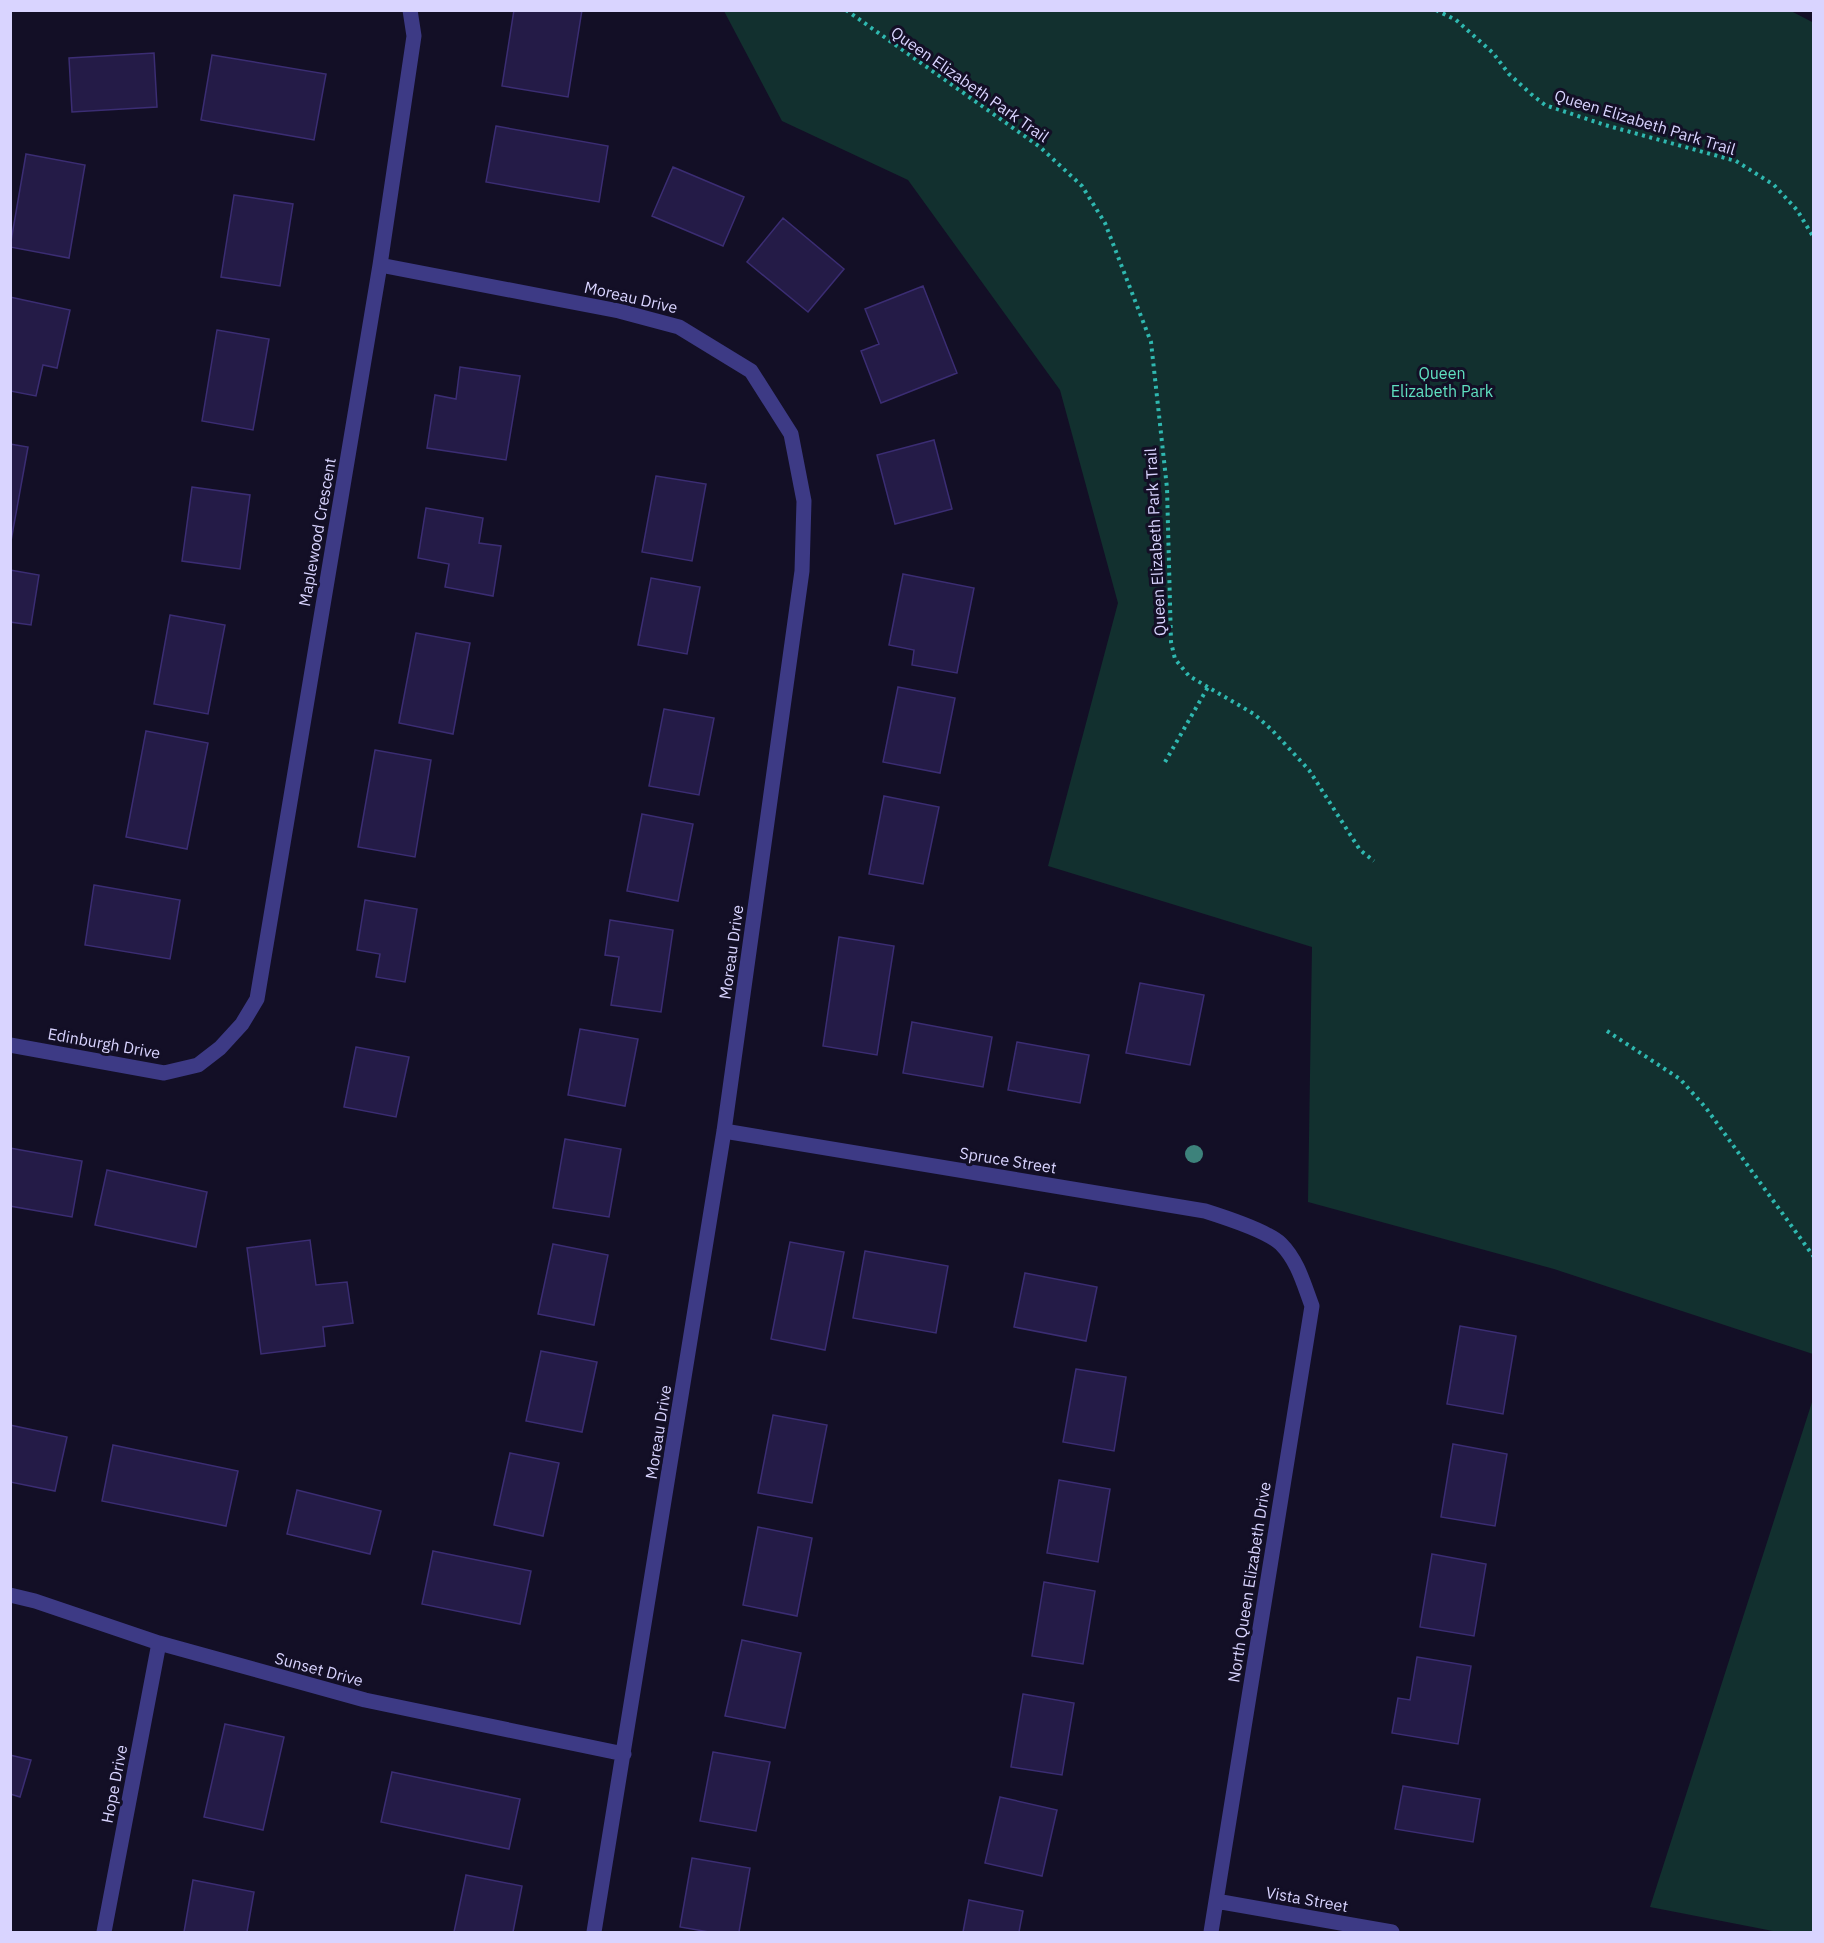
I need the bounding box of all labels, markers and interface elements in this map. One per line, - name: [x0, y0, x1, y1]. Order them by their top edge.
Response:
- street label: Queen Elizabeth Park Trail: [887, 22, 1053, 146]
- street label: Queen Elizabeth Park Trail: [1552, 85, 1738, 159]
- street label: Moreau Drive: [582, 277, 680, 317]
- park label: Queen Elizabeth Park: [1391, 363, 1494, 401]
- street label: Queen Elizabeth Park Trail: [1140, 447, 1170, 637]
- street label: Maplewood Crescent: [294, 456, 340, 608]
- street label: Moreau Drive: [714, 903, 748, 1000]
- street label: Edinburgh Drive: [46, 1023, 162, 1063]
- street label: Spruce Street: [958, 1142, 1058, 1178]
- street label: Moreau Drive: [641, 1383, 675, 1481]
- street label: North Queen Elizabeth Drive: [1223, 1480, 1275, 1684]
- street label: Sunset Drive: [273, 1648, 366, 1690]
- street label: Hope Drive: [97, 1743, 131, 1825]
- street label: Vista Street: [1264, 1882, 1350, 1916]

